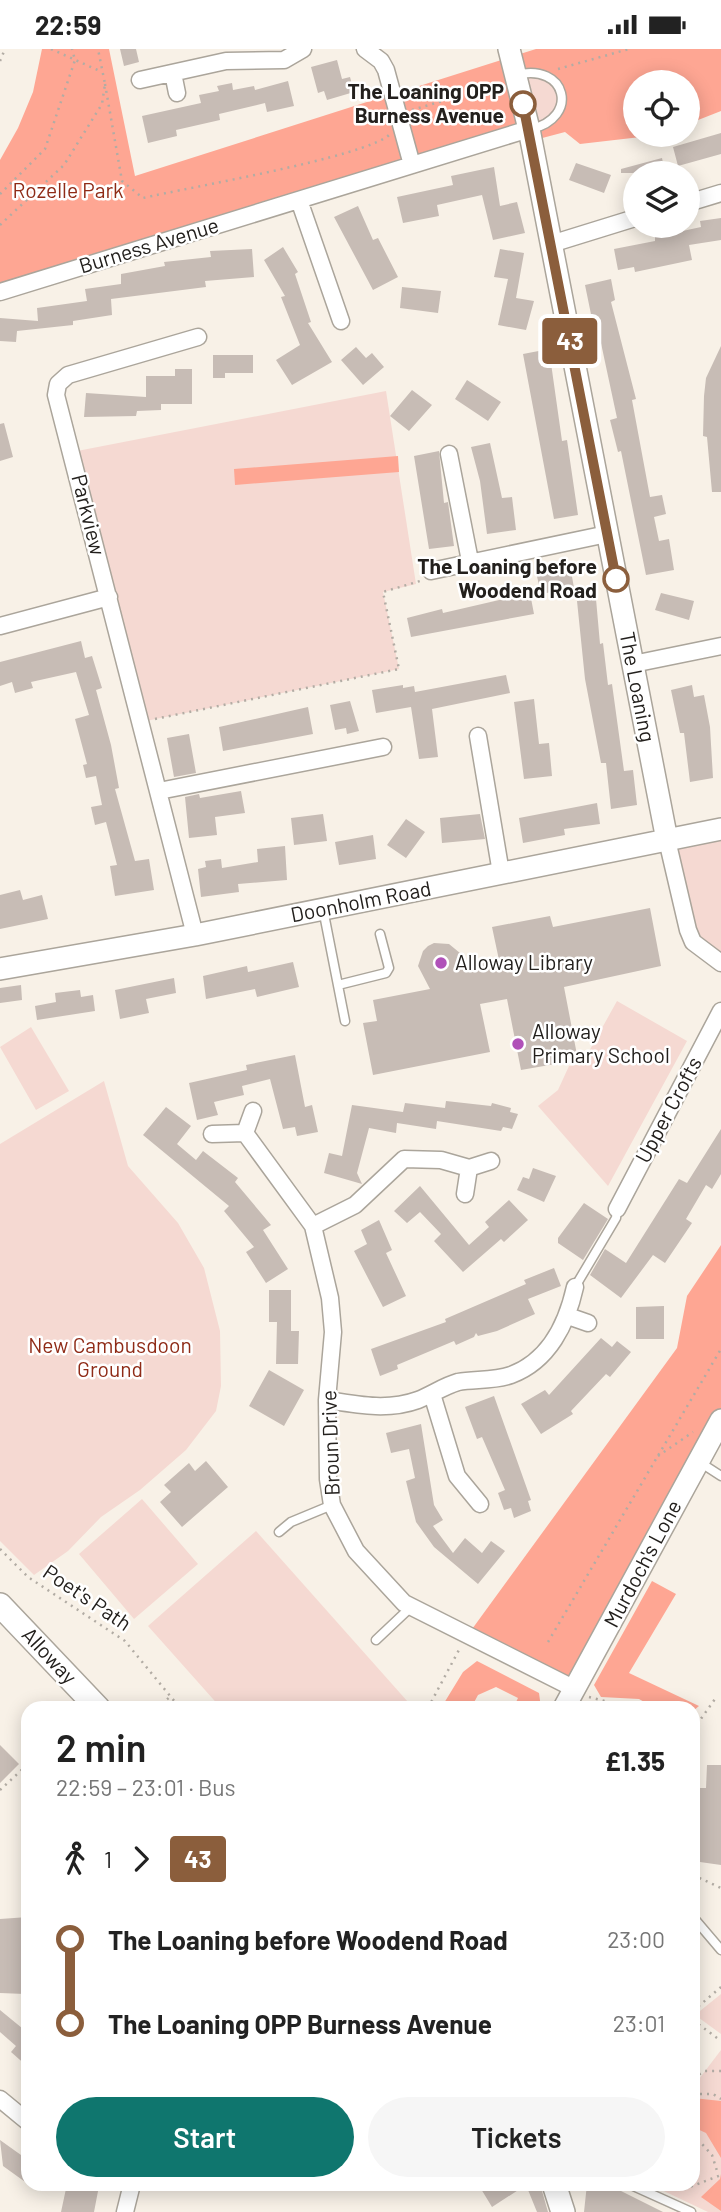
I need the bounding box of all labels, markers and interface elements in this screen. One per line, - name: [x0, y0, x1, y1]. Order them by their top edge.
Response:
- text: 22:59: [35, 9, 101, 40]
- map controls: [623, 70, 700, 238]
- button: locate: [623, 70, 700, 147]
- place label: The Loaning OPP Burness Avenue: [348, 78, 504, 127]
- marker: The Loaning OPP Burness Avenue: [510, 91, 536, 117]
- button: layers: [623, 161, 700, 238]
- park label: Rozelle Park: [12, 177, 124, 202]
- street label: Burness Avenue: [76, 211, 221, 278]
- line badge: 43: [538, 318, 602, 364]
- text: 43: [556, 326, 584, 355]
- street label: Parkview: [67, 472, 112, 558]
- place label: The Loaning before Woodend Road: [417, 553, 597, 602]
- marker: The Loaning before Woodend Road: [603, 566, 629, 592]
- street label: The Loaning: [616, 629, 661, 744]
- street label: Doonholm Road: [288, 875, 433, 926]
- place label: Alloway Library: [455, 949, 593, 974]
- marker: Alloway Library: [433, 955, 449, 971]
- place label: Alloway Primary School: [532, 1018, 670, 1067]
- marker: Alloway Primary School: [510, 1036, 526, 1052]
- street label: Upper Crofts: [629, 1052, 706, 1167]
- park label: New Cambusdoon Ground: [28, 1332, 192, 1381]
- street label: Broun Drive: [315, 1390, 344, 1496]
- street label: Murdoch's Lone: [598, 1495, 686, 1631]
- street label: Poet's Path: [39, 1558, 137, 1635]
- street label: Alloway: [18, 1621, 83, 1689]
- text: 2 min: [56, 1724, 146, 1770]
- text: £1.35: [605, 1745, 665, 1776]
- text: 22:59 – 23:01 · Bus: [56, 1773, 236, 1801]
- icon: walk: [56, 1840, 94, 1878]
- icon: forward: [122, 1840, 160, 1878]
- text: 43: [184, 1844, 212, 1873]
- text: 1: [104, 1845, 112, 1873]
- text: The Loaning before Woodend Road: [108, 1924, 508, 1955]
- text: 23:00: [607, 1925, 665, 1953]
- text: The Loaning OPP Burness Avenue: [108, 2008, 492, 2039]
- text: 23:01: [613, 2009, 665, 2037]
- button: Start: [56, 2097, 354, 2177]
- button: Tickets: [368, 2097, 665, 2177]

